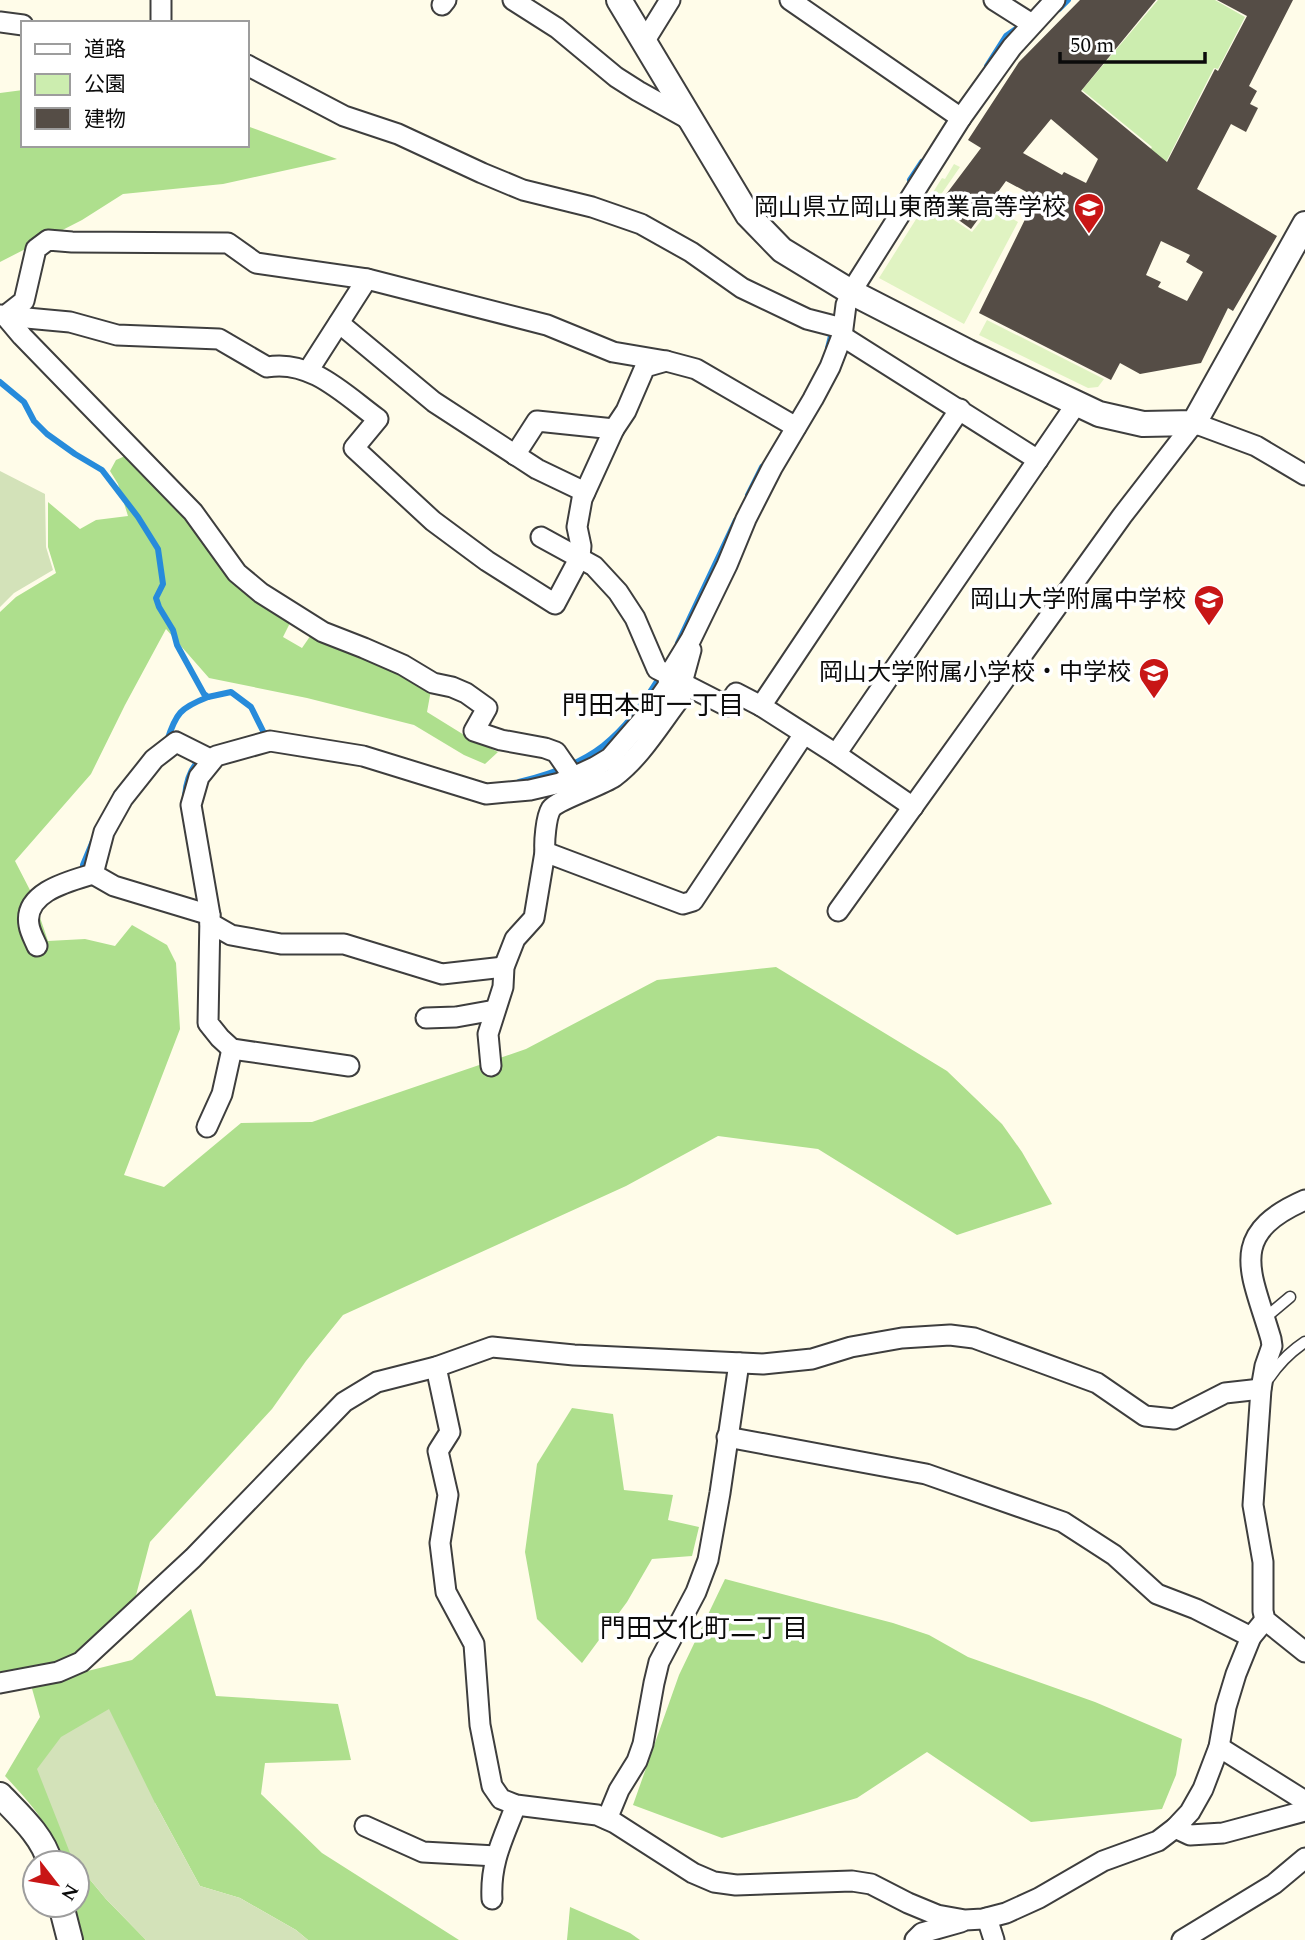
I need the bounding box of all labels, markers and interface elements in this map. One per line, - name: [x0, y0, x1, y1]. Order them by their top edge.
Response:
- legend: [21, 21, 248, 147]
- scale bar: [1060, 21, 1205, 65]
- text: 50 m: [1070, 30, 1114, 62]
- text: 道路: [84, 34, 126, 66]
- text: 公園: [84, 69, 126, 101]
- text: 建物: [84, 104, 126, 136]
- place label: 岡山県立岡山東商業高等学校: [754, 190, 1066, 226]
- school or university icon: 岡山県立岡山東商業高等学校: [1072, 191, 1106, 235]
- place label: 岡山大学附属中学校: [970, 582, 1186, 618]
- school or university icon: 岡山大学附属中学校: [1192, 583, 1226, 627]
- place label: 岡山大学附属小学校・中学校: [819, 655, 1131, 691]
- school or university icon: 岡山大学附属小学校・中学校: [1137, 656, 1171, 700]
- district label: 門田本町一丁目: [562, 686, 744, 726]
- district label: 門田文化町二丁目: [600, 1609, 808, 1649]
- north arrow: [21, 1849, 91, 1919]
- text: N: [53, 1878, 86, 1906]

